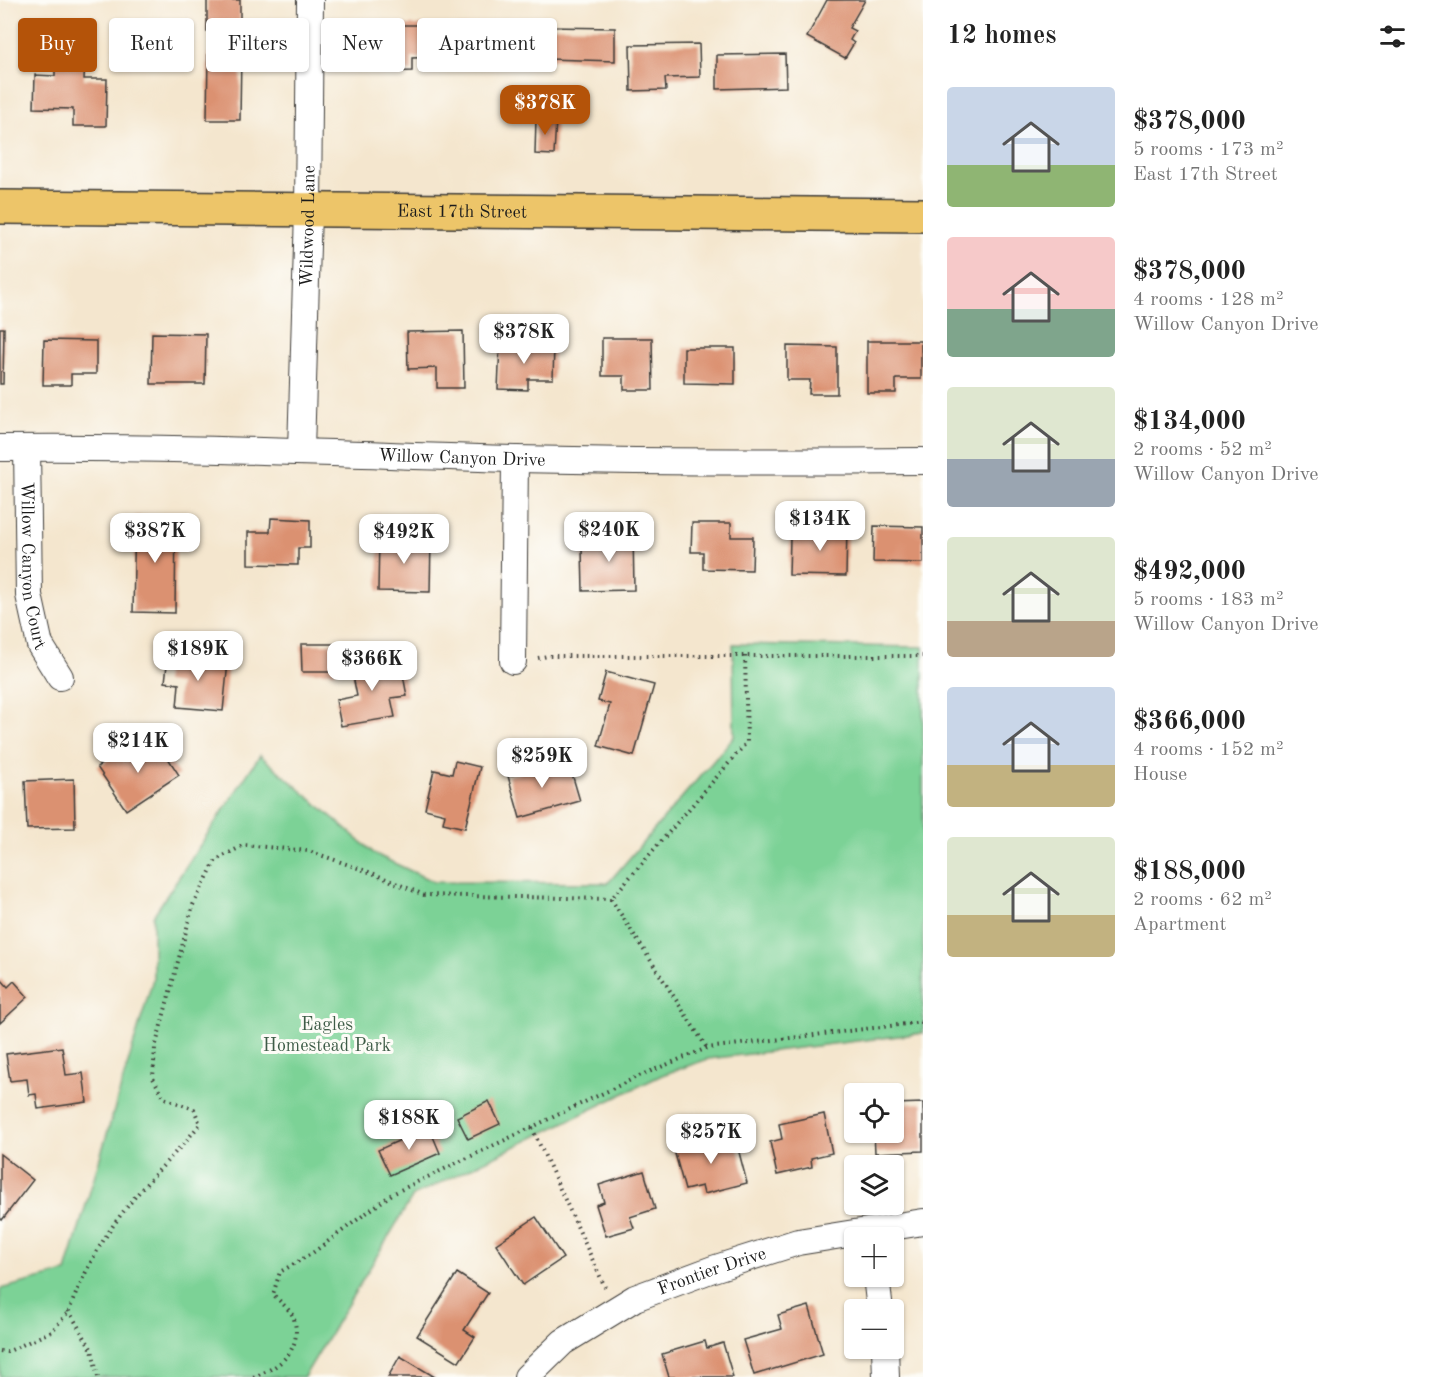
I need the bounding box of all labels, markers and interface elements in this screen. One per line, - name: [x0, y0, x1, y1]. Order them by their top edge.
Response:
- chip: Buy: [18, 18, 97, 72]
- chip: Rent: [109, 18, 194, 72]
- chip: Filters: [206, 18, 309, 72]
- chip: New: [321, 18, 405, 72]
- chip: Apartment: [417, 18, 557, 72]
- icon: filters: [1376, 20, 1409, 53]
- text: 12 homes: [947, 23, 1056, 49]
- pin: $378K: [503, 85, 587, 136]
- text: $378K: [514, 94, 576, 114]
- text: $378,000: [1133, 109, 1246, 135]
- icon: home: [995, 111, 1067, 183]
- text: 5 rooms · 173 m²: [1133, 140, 1283, 160]
- street label: Wildwood Lane: [298, 165, 318, 287]
- text: East 17th Street: [1133, 165, 1278, 185]
- street label: East 17th Street: [397, 202, 527, 222]
- text: $378,000: [1133, 259, 1246, 285]
- icon: home: [995, 261, 1067, 333]
- text: 4 rooms · 128 m²: [1133, 290, 1283, 310]
- pin: $378K: [482, 314, 566, 365]
- text: Willow Canyon Drive: [1133, 315, 1318, 335]
- text: $378K: [493, 323, 555, 343]
- text: $134,000: [1133, 409, 1246, 435]
- icon: home: [995, 411, 1067, 483]
- text: 2 rooms · 52 m²: [1133, 440, 1272, 460]
- street label: Willow Canyon Drive: [378, 447, 546, 470]
- text: Willow Canyon Drive: [1133, 465, 1318, 485]
- street label: Willow Canyon Court: [17, 482, 49, 654]
- pin: $134K: [778, 501, 862, 552]
- text: $134K: [789, 510, 851, 530]
- pin: $240K: [567, 512, 651, 563]
- pin: $387K: [113, 513, 197, 564]
- pin: $492K: [362, 514, 446, 565]
- text: $240K: [578, 521, 640, 541]
- text: $387K: [124, 522, 186, 542]
- text: $492K: [373, 523, 435, 543]
- text: $492,000: [1133, 559, 1246, 585]
- icon: home: [995, 561, 1067, 633]
- text: 5 rooms · 183 m²: [1133, 590, 1283, 610]
- text: Willow Canyon Drive: [1133, 615, 1318, 635]
- pin: $189K: [156, 631, 240, 682]
- text: $189K: [167, 640, 229, 660]
- pin: $366K: [330, 641, 414, 692]
- text: $366K: [341, 650, 403, 670]
- text: $366,000: [1133, 709, 1246, 735]
- icon: home: [995, 711, 1067, 783]
- pin: $214K: [96, 723, 180, 774]
- text: $214K: [107, 732, 169, 752]
- pin: $259K: [500, 738, 584, 789]
- text: 4 rooms · 152 m²: [1133, 740, 1283, 760]
- text: $259K: [511, 747, 573, 767]
- text: House: [1133, 765, 1187, 785]
- text: $188,000: [1133, 859, 1246, 885]
- icon: home: [995, 861, 1067, 933]
- text: 2 rooms · 62 m²: [1133, 890, 1272, 910]
- text: Apartment: [1133, 915, 1227, 935]
- park label: Eagles Homestead Park: [263, 1016, 391, 1055]
- map controls: [844, 1083, 904, 1359]
- button: locate: [844, 1083, 904, 1143]
- pin: $188K: [367, 1100, 451, 1151]
- text: $188K: [378, 1109, 440, 1129]
- pin: $257K: [669, 1114, 753, 1165]
- text: $257K: [680, 1123, 742, 1143]
- button: layers: [844, 1155, 904, 1215]
- button: +: [844, 1227, 904, 1287]
- street label: Frontier Drive: [655, 1245, 768, 1299]
- button: −: [844, 1299, 904, 1359]

